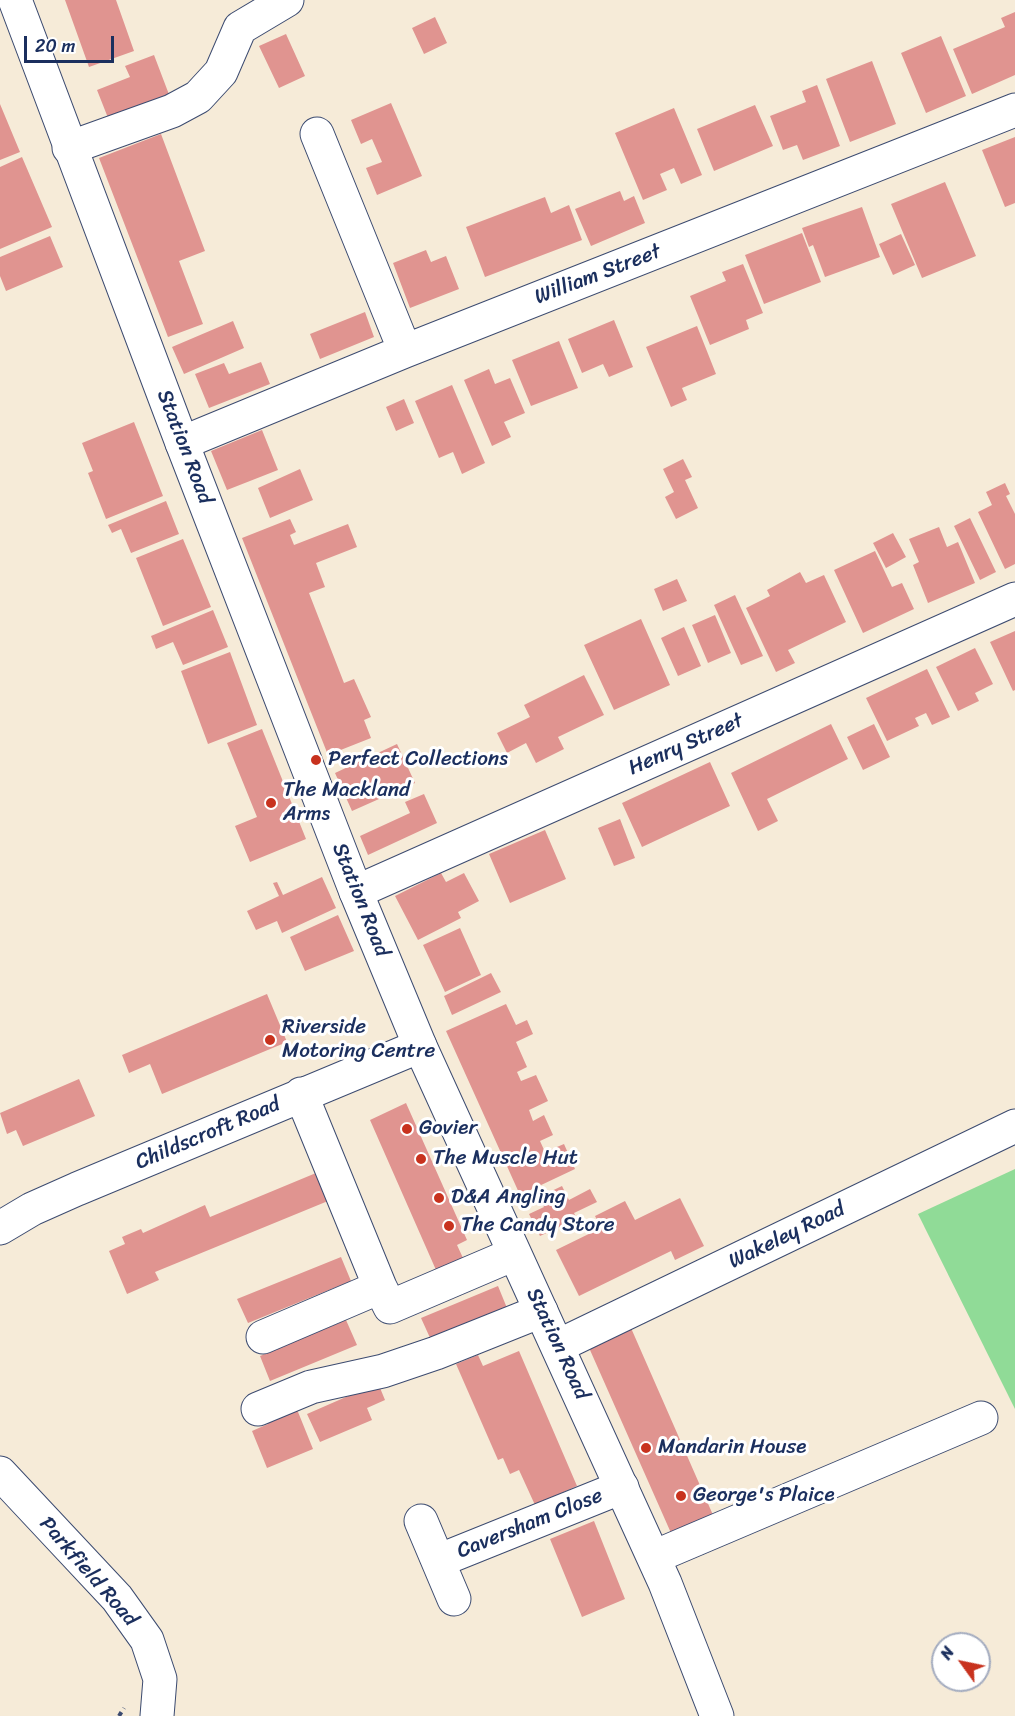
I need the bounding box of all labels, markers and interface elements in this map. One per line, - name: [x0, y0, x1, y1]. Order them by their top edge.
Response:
- scale bar: [27, 24, 117, 62]
- text: 20 m: [35, 30, 75, 62]
- street label: William Street: [531, 239, 665, 311]
- street label: Station Road: [151, 386, 217, 508]
- street label: Henry Street: [625, 709, 747, 781]
- place label: Perfect Collections: [328, 747, 508, 773]
- marker: Perfect Collections: [309, 753, 323, 767]
- place label: The Mackland Arms: [283, 778, 410, 828]
- marker: The Mackland Arms: [264, 796, 278, 810]
- street label: Station Road: [326, 840, 394, 960]
- place label: Riverside Motoring Centre: [282, 1015, 435, 1065]
- marker: Riverside Motoring Centre: [263, 1033, 277, 1047]
- street label: Childscroft Road: [132, 1092, 284, 1176]
- place label: Govier: [419, 1116, 477, 1142]
- marker: Govier: [400, 1122, 414, 1136]
- place label: The Muscle Hut: [433, 1146, 578, 1172]
- marker: The Muscle Hut: [414, 1152, 428, 1166]
- place label: D&A Angling: [451, 1185, 566, 1211]
- marker: D&A Angling: [432, 1191, 446, 1205]
- street label: Wakeley Road: [725, 1197, 849, 1275]
- place label: The Candy Store: [461, 1213, 615, 1239]
- marker: The Candy Store: [442, 1219, 456, 1233]
- street label: Station Road: [520, 1284, 594, 1404]
- place label: Mandarin House: [658, 1435, 806, 1461]
- marker: Mandarin House: [639, 1441, 653, 1455]
- street label: Caversham Close: [454, 1483, 606, 1565]
- place label: George's Plaice: [693, 1483, 834, 1509]
- marker: George's Plaice: [674, 1489, 688, 1503]
- street label: Parkfield Road: [34, 1512, 142, 1632]
- north arrow: [931, 1632, 991, 1692]
- text: N: [932, 1640, 962, 1666]

